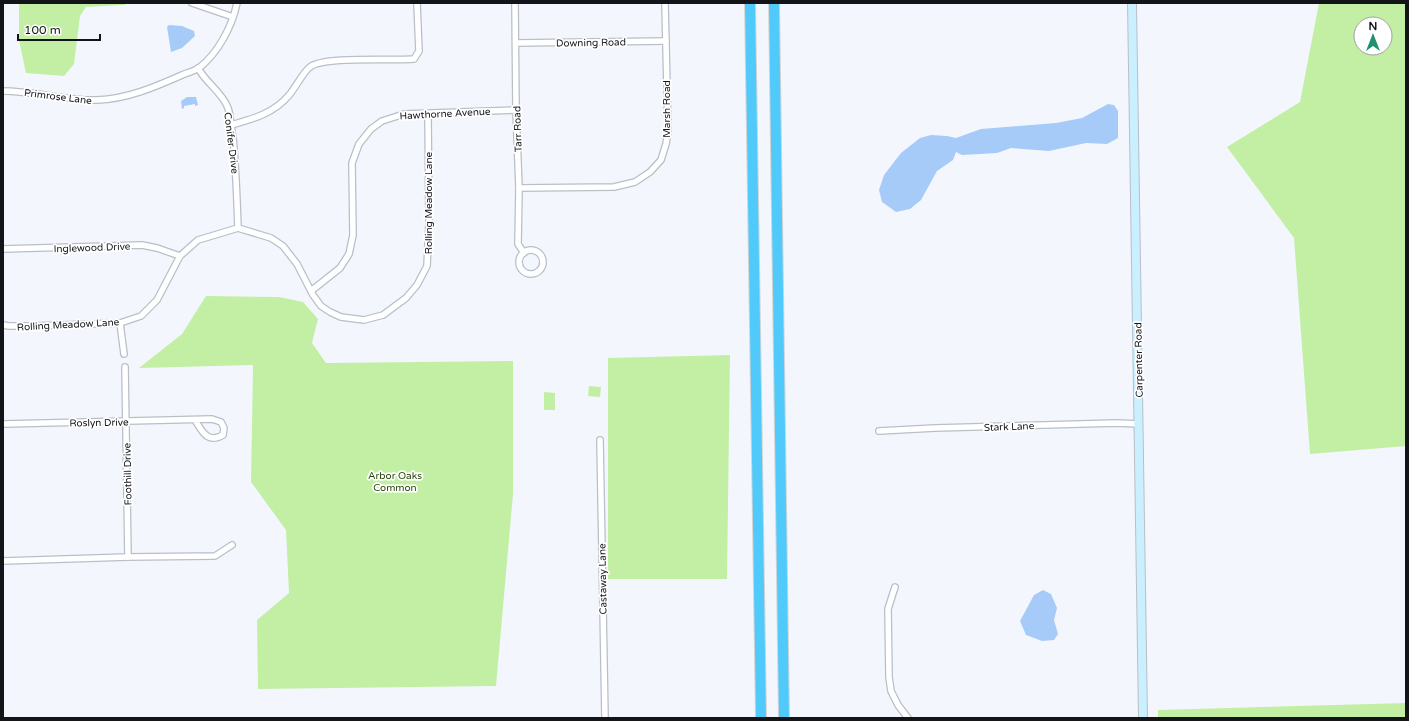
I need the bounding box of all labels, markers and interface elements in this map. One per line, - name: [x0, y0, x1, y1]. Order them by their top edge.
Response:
- scale bar: [18, 16, 100, 42]
- north arrow: [1353, 16, 1393, 56]
- text: N: [1369, 20, 1377, 33]
- text: 100 m: [24, 23, 61, 37]
- street label: Downing Road: [556, 36, 626, 50]
- street label: Marsh Road: [661, 80, 673, 138]
- street label: Primrose Lane: [23, 87, 93, 107]
- street label: Hawthorne Avenue: [399, 106, 491, 122]
- street label: Tarr Road: [511, 106, 525, 152]
- street label: Conifer Drive: [221, 112, 241, 175]
- street label: Rolling Meadow Lane: [423, 151, 435, 254]
- street label: Inglewood Drive: [53, 241, 131, 255]
- street label: Rolling Meadow Lane: [17, 316, 120, 334]
- street label: Carpenter Road: [1132, 322, 1146, 398]
- street label: Roslyn Drive: [69, 416, 129, 430]
- street label: Stark Lane: [984, 420, 1035, 434]
- street label: Foothill Drive: [121, 442, 135, 505]
- park label: Arbor Oaks Common: [368, 470, 422, 494]
- street label: Castaway Lane: [596, 543, 610, 615]

